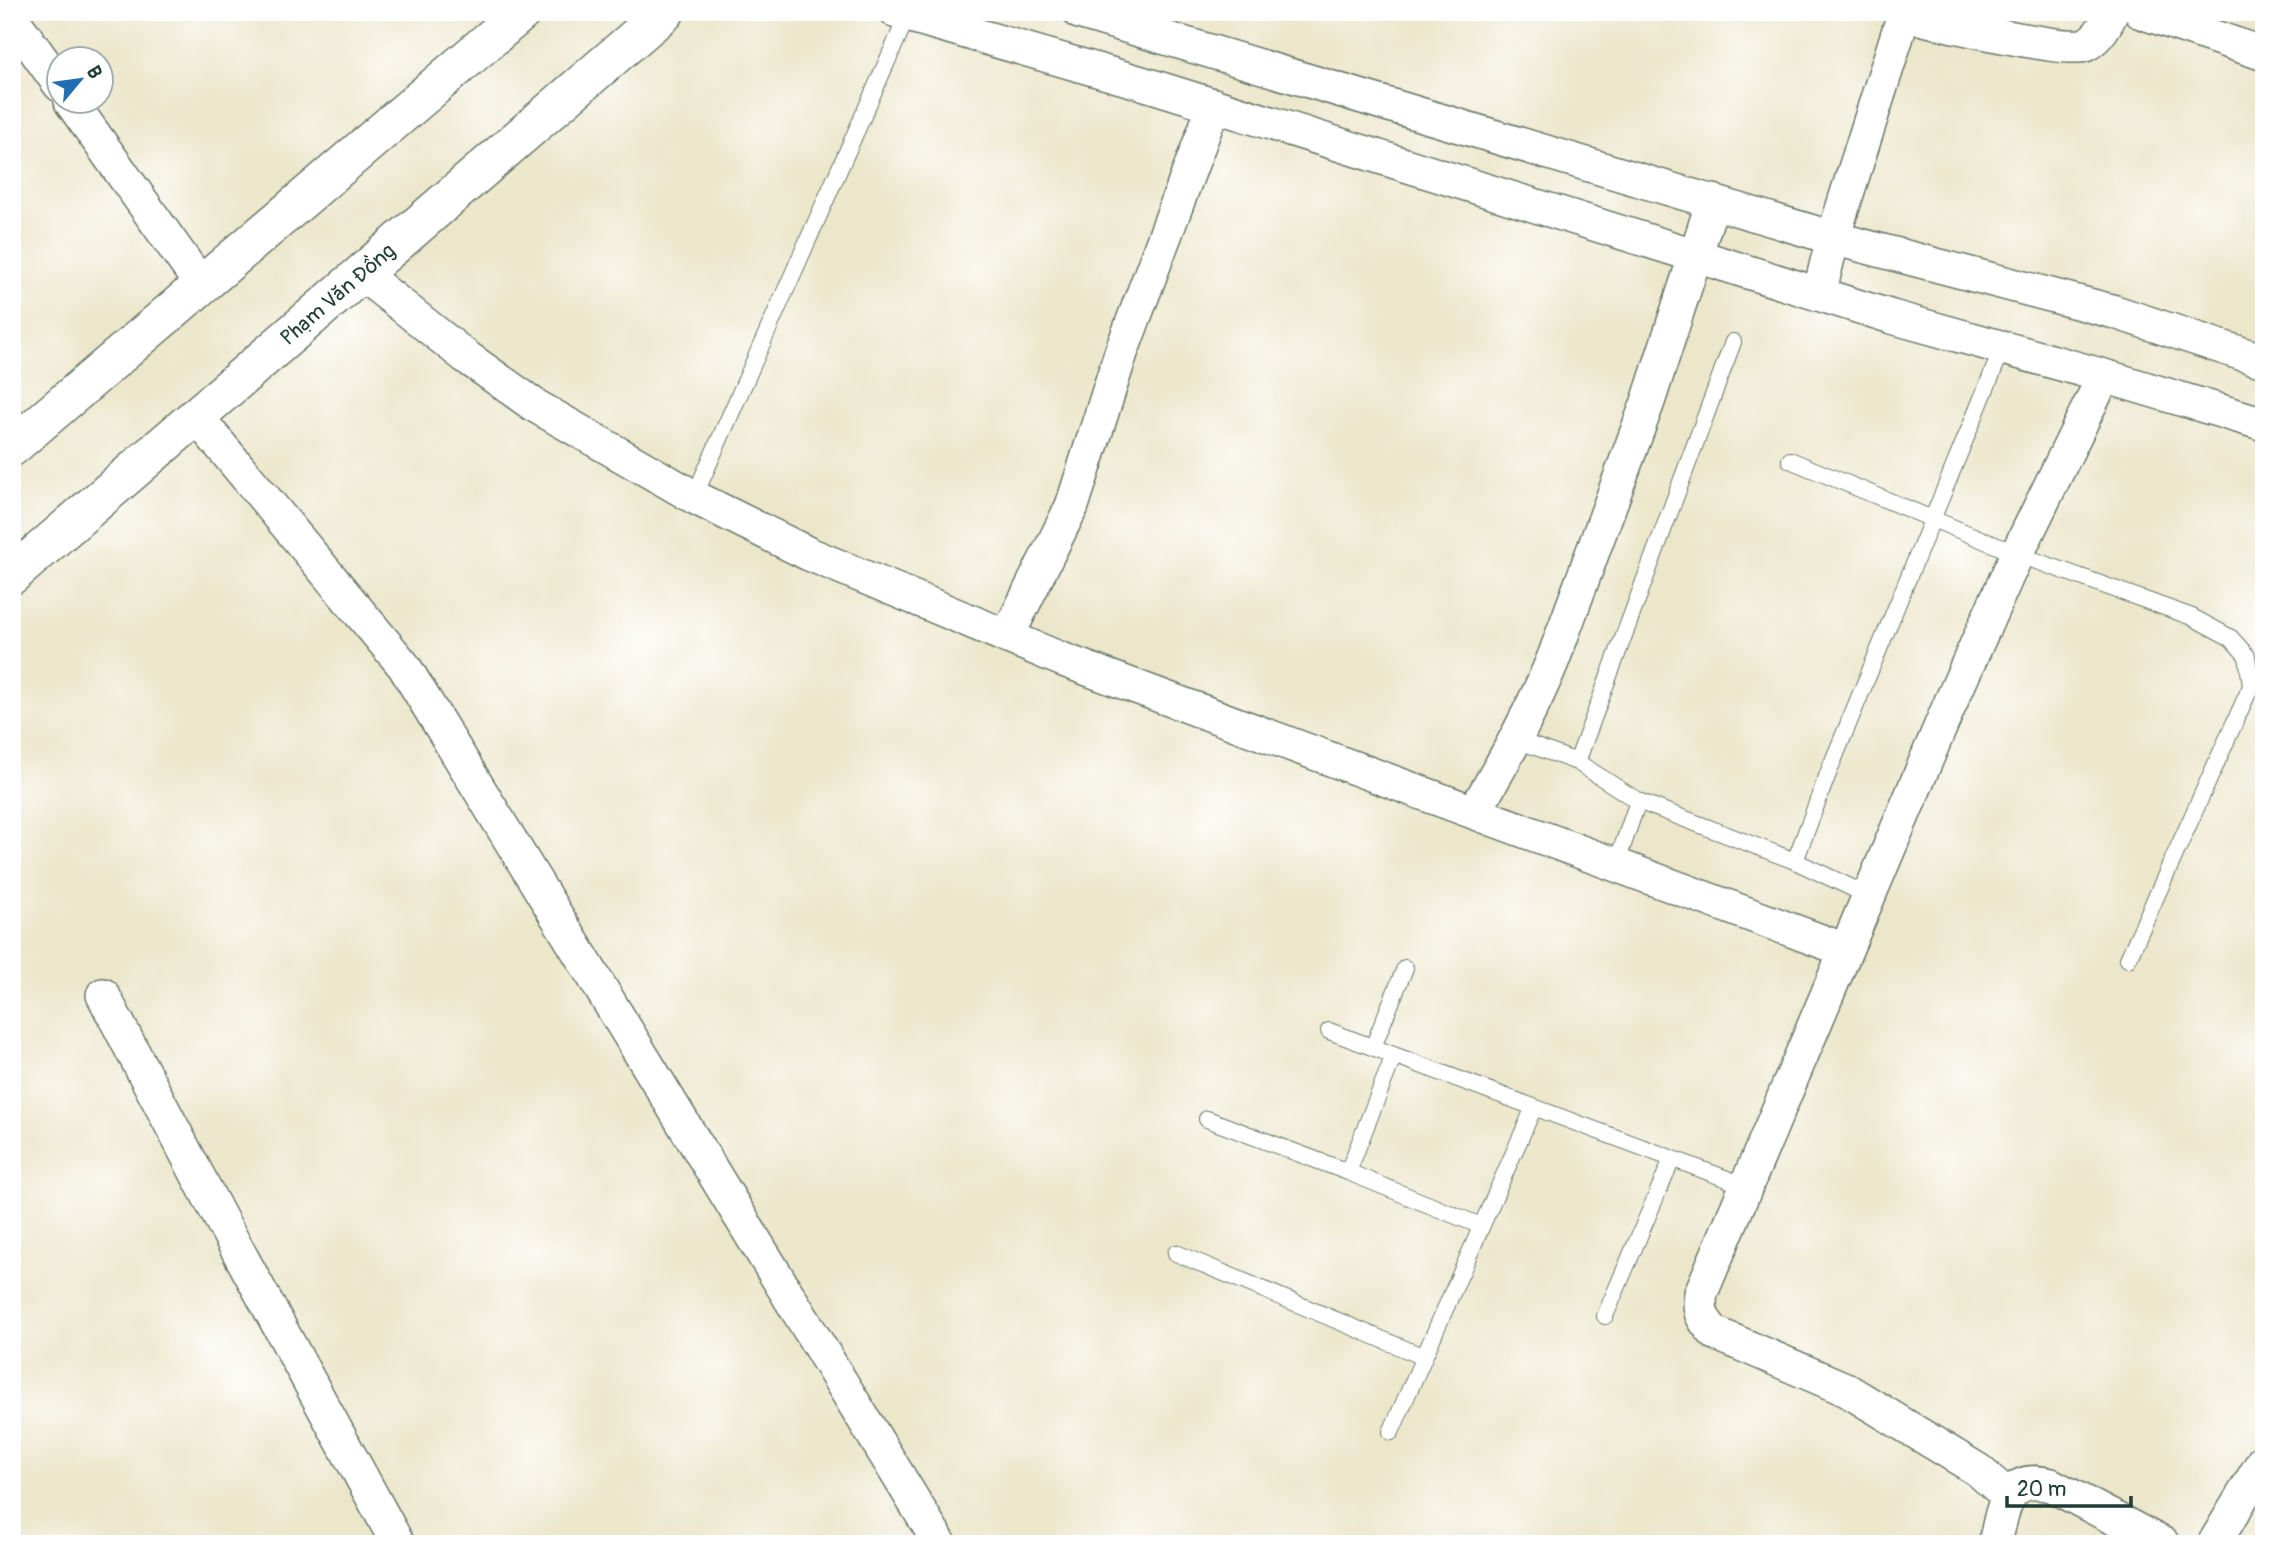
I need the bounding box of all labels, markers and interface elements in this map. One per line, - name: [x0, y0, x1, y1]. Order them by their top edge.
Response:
- north arrow: [46, 46, 116, 116]
- text: B: [81, 62, 107, 83]
- street label: Phạm Văn Đồng: [275, 238, 401, 352]
- scale bar: [2007, 1465, 2131, 1509]
- text: 20 m: [2017, 1476, 2066, 1503]

